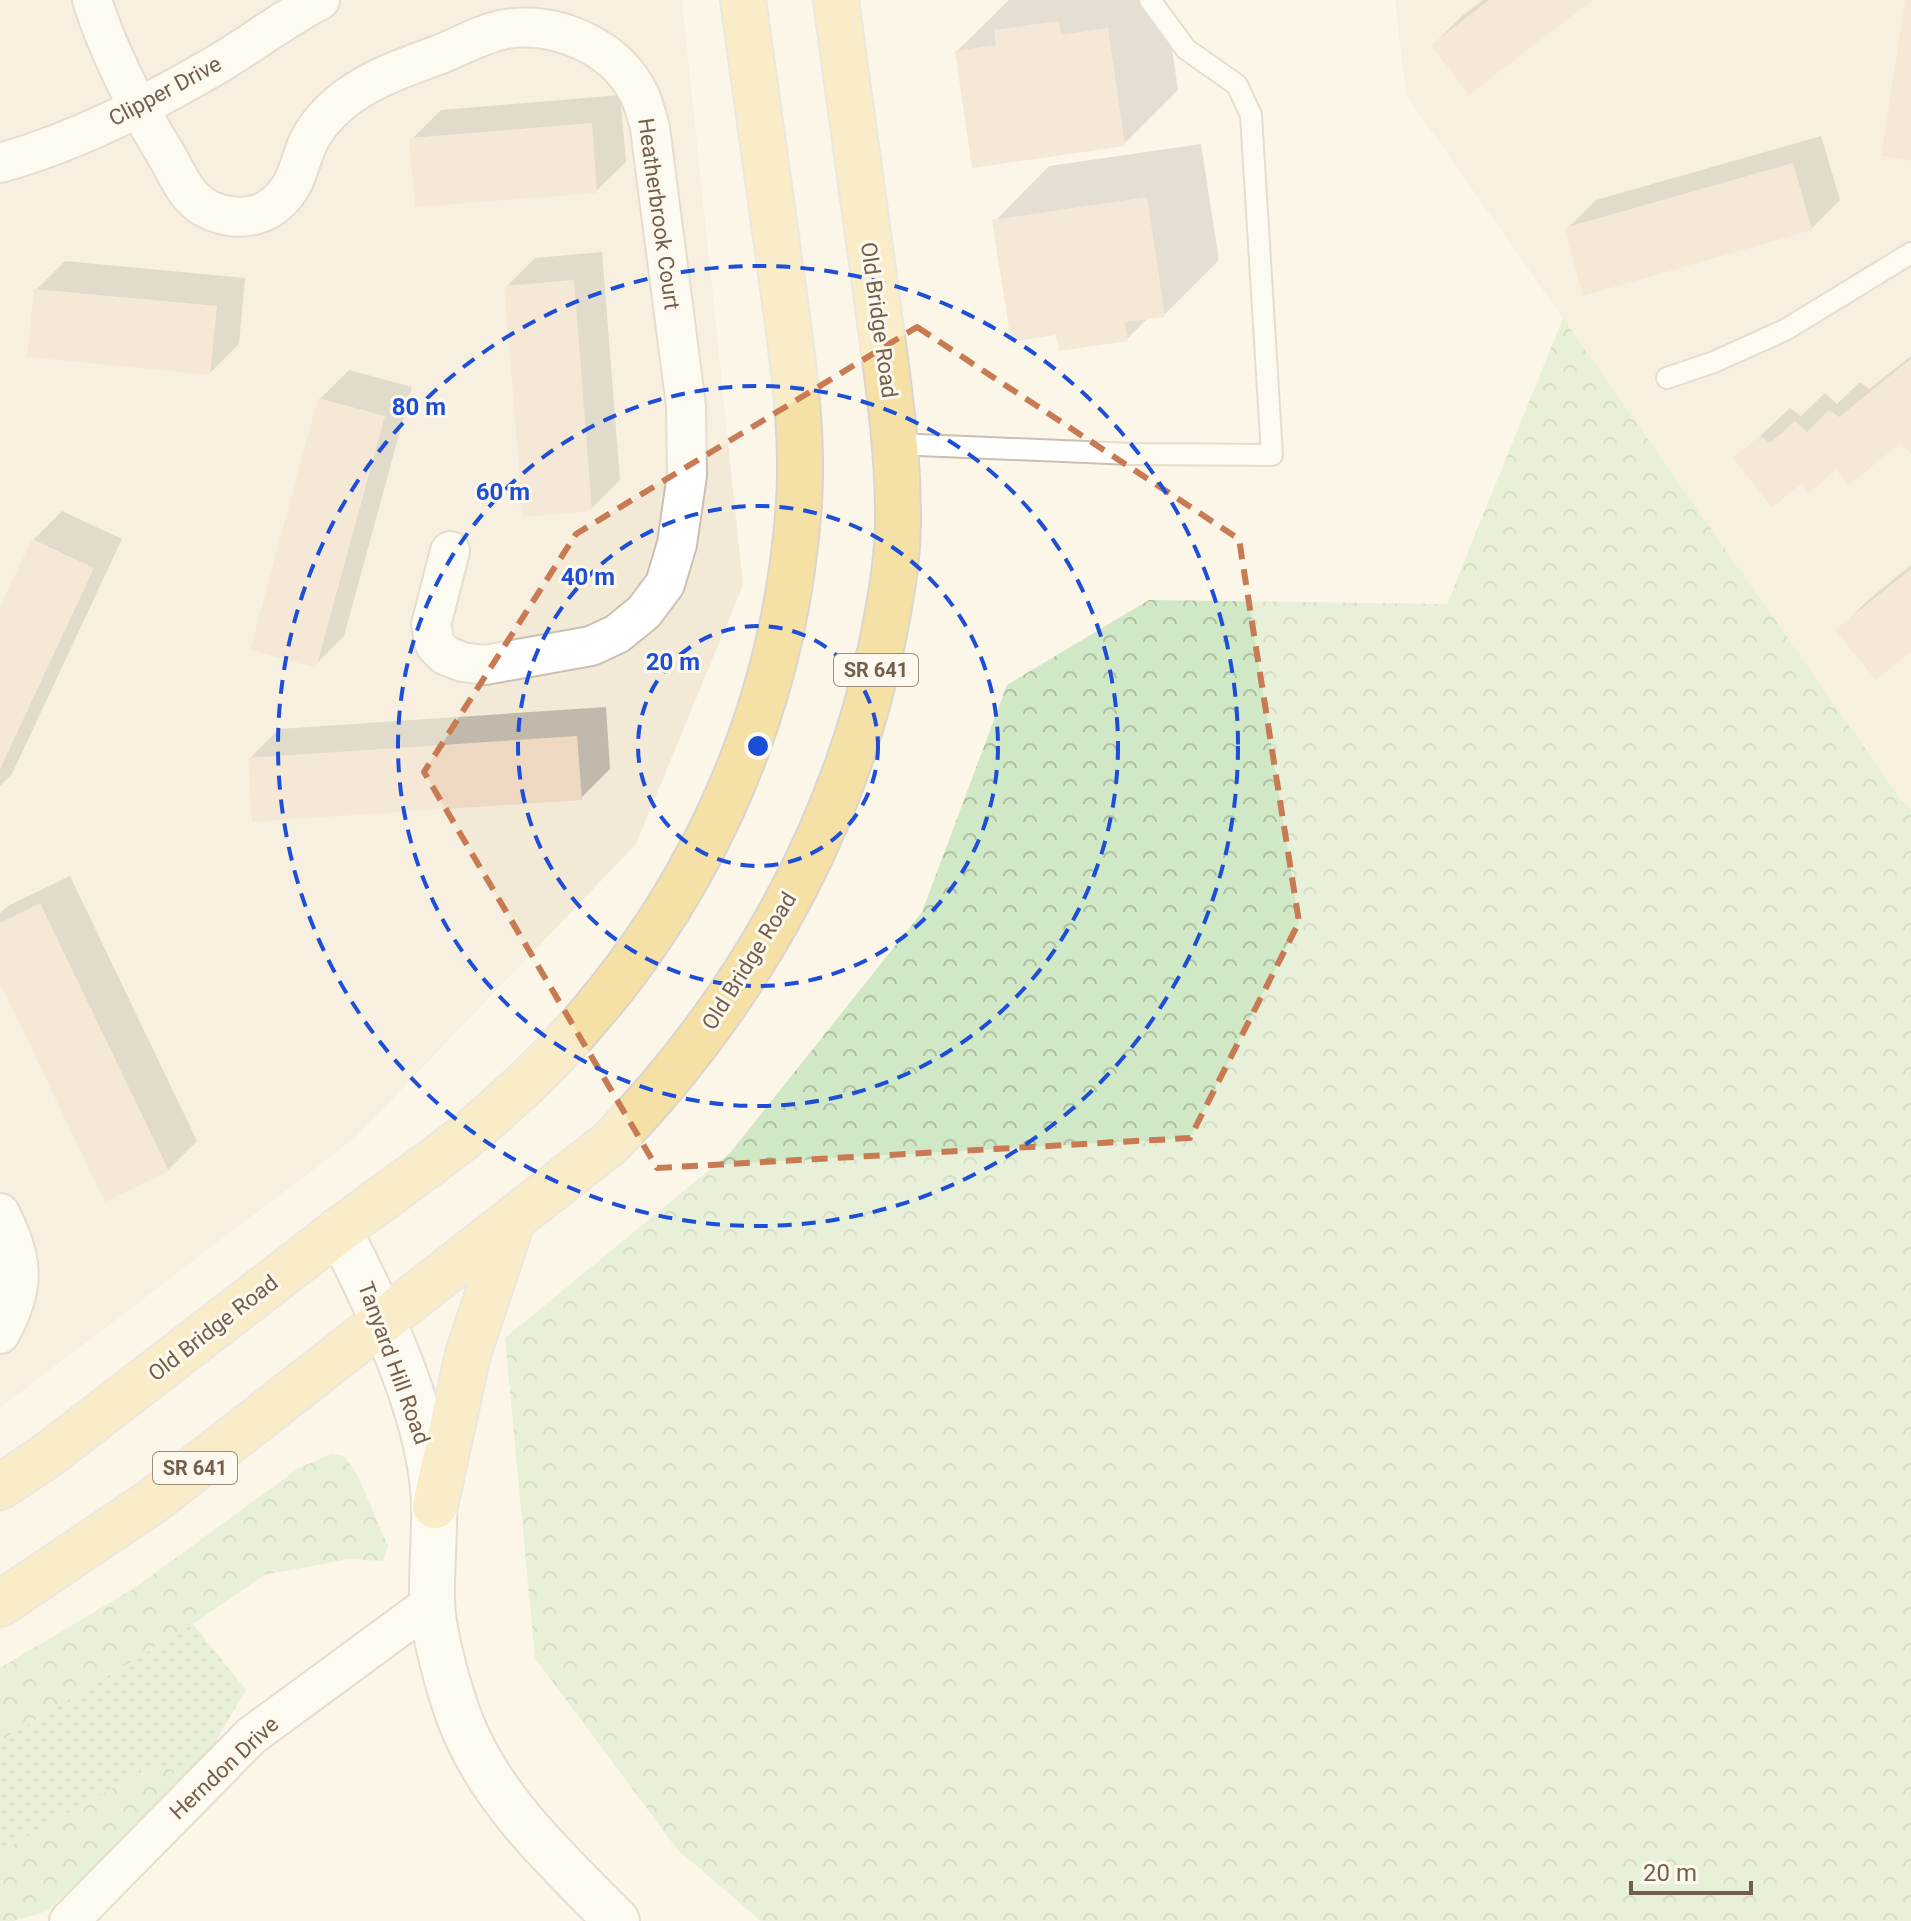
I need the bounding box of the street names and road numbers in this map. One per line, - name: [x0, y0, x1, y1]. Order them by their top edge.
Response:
- street label: Clipper Drive: [105, 51, 225, 131]
- street label: Heatherbrook Court: [633, 117, 685, 311]
- street label: Old Bridge Road: [856, 240, 902, 400]
- road number: SR 641: [834, 654, 918, 686]
- street label: Old Bridge Road: [697, 888, 801, 1034]
- street label: Old Bridge Road: [143, 1270, 283, 1386]
- street label: Tanyard Hill Road: [353, 1278, 435, 1448]
- road number: SR 641: [153, 1452, 237, 1484]
- street label: Herndon Drive: [165, 1711, 283, 1825]

